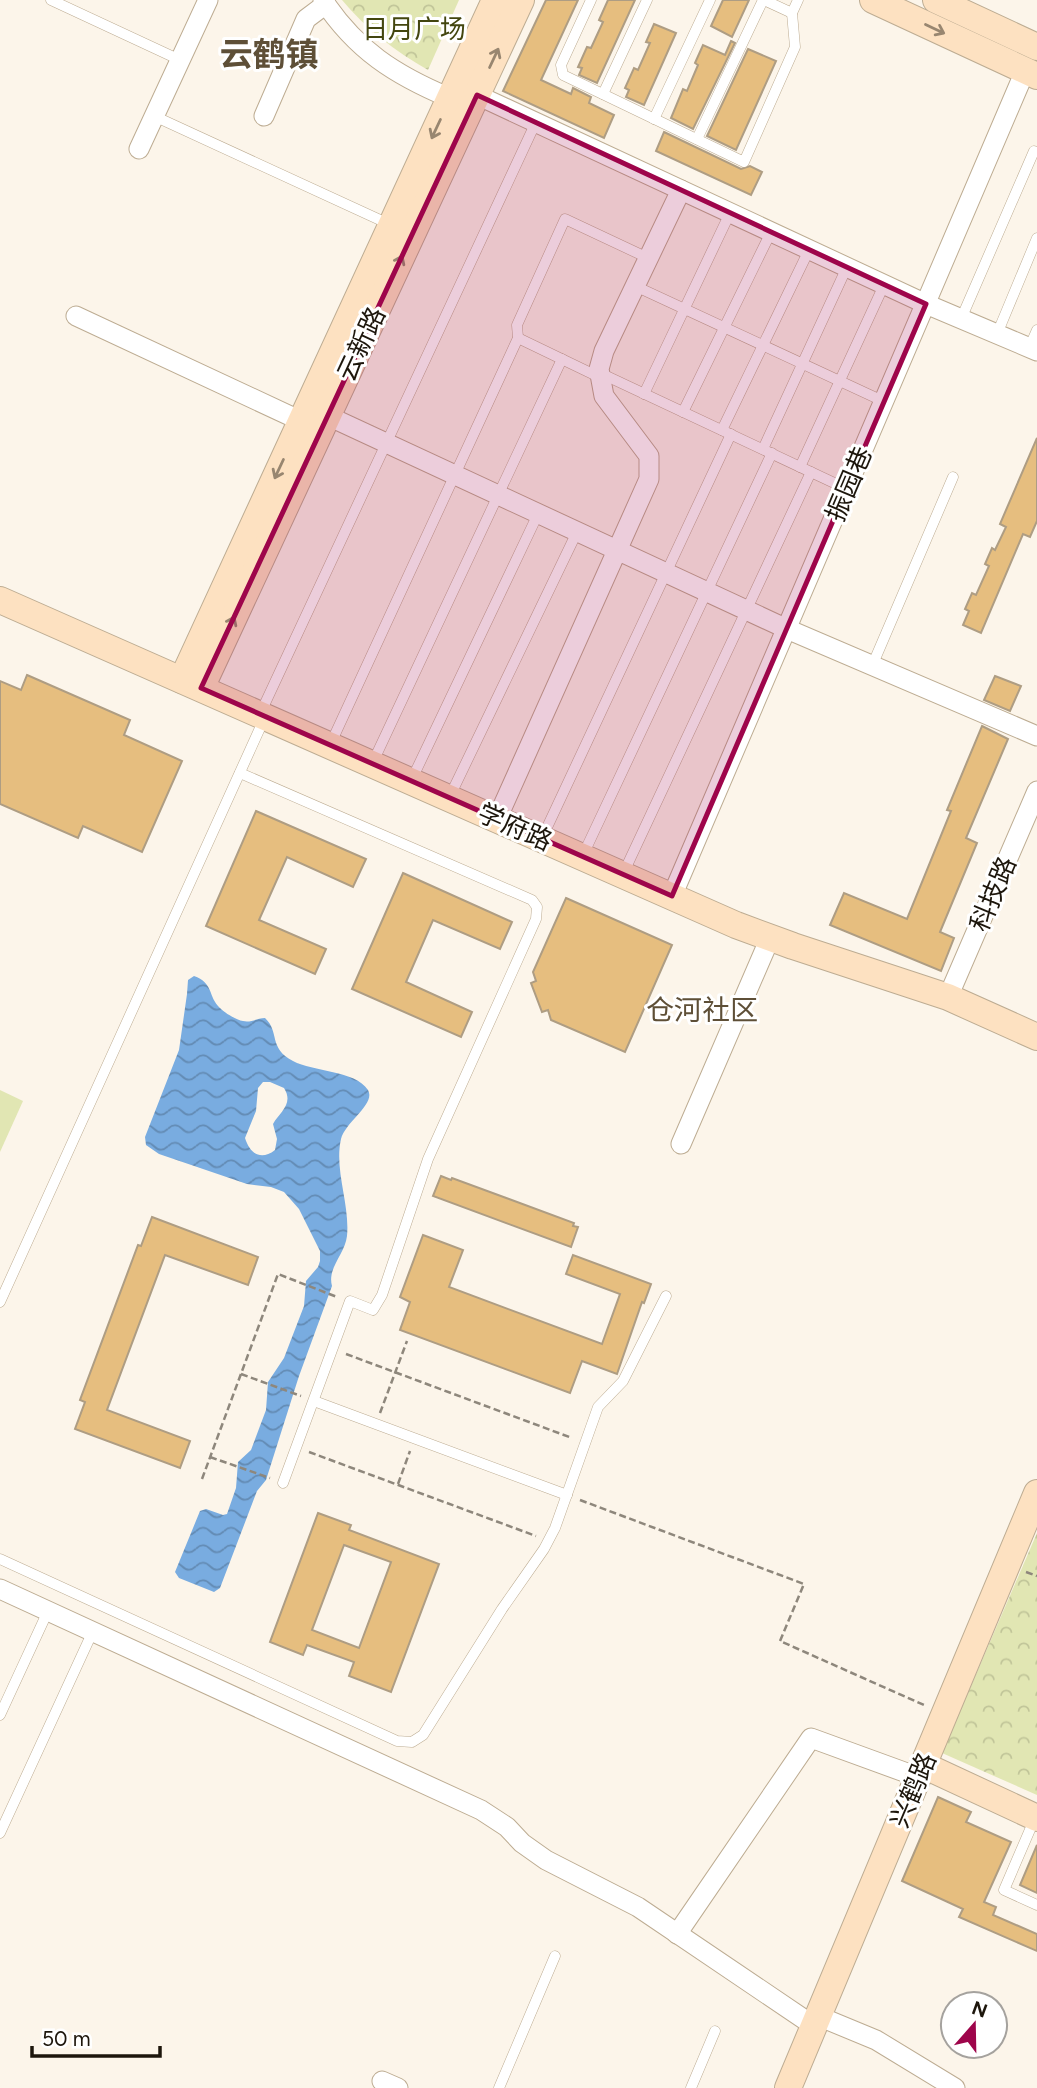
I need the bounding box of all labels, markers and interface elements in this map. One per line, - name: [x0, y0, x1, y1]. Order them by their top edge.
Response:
- park label: 日月广场: [362, 13, 466, 45]
- one-way arrow: [924, 23, 945, 36]
- district label: 云鹤镇: [220, 35, 319, 74]
- one-way arrow: [487, 48, 501, 69]
- one-way arrow: [429, 118, 442, 139]
- one-way arrow: [392, 254, 405, 276]
- street label: 云新路: [330, 302, 392, 386]
- street label: 振园巷: [819, 442, 879, 526]
- one-way arrow: [272, 458, 285, 479]
- one-way arrow: [224, 616, 237, 638]
- street label: 学府路: [473, 797, 557, 857]
- street label: 科技路: [963, 852, 1023, 936]
- district label: 仓河社区: [646, 993, 758, 1027]
- street label: 兴鹤路: [883, 1748, 943, 1832]
- north arrow: [939, 1990, 1009, 2060]
- text: N: [969, 1996, 990, 2023]
- scale bar: [32, 2014, 159, 2058]
- text: 50 m: [42, 2026, 91, 2051]

